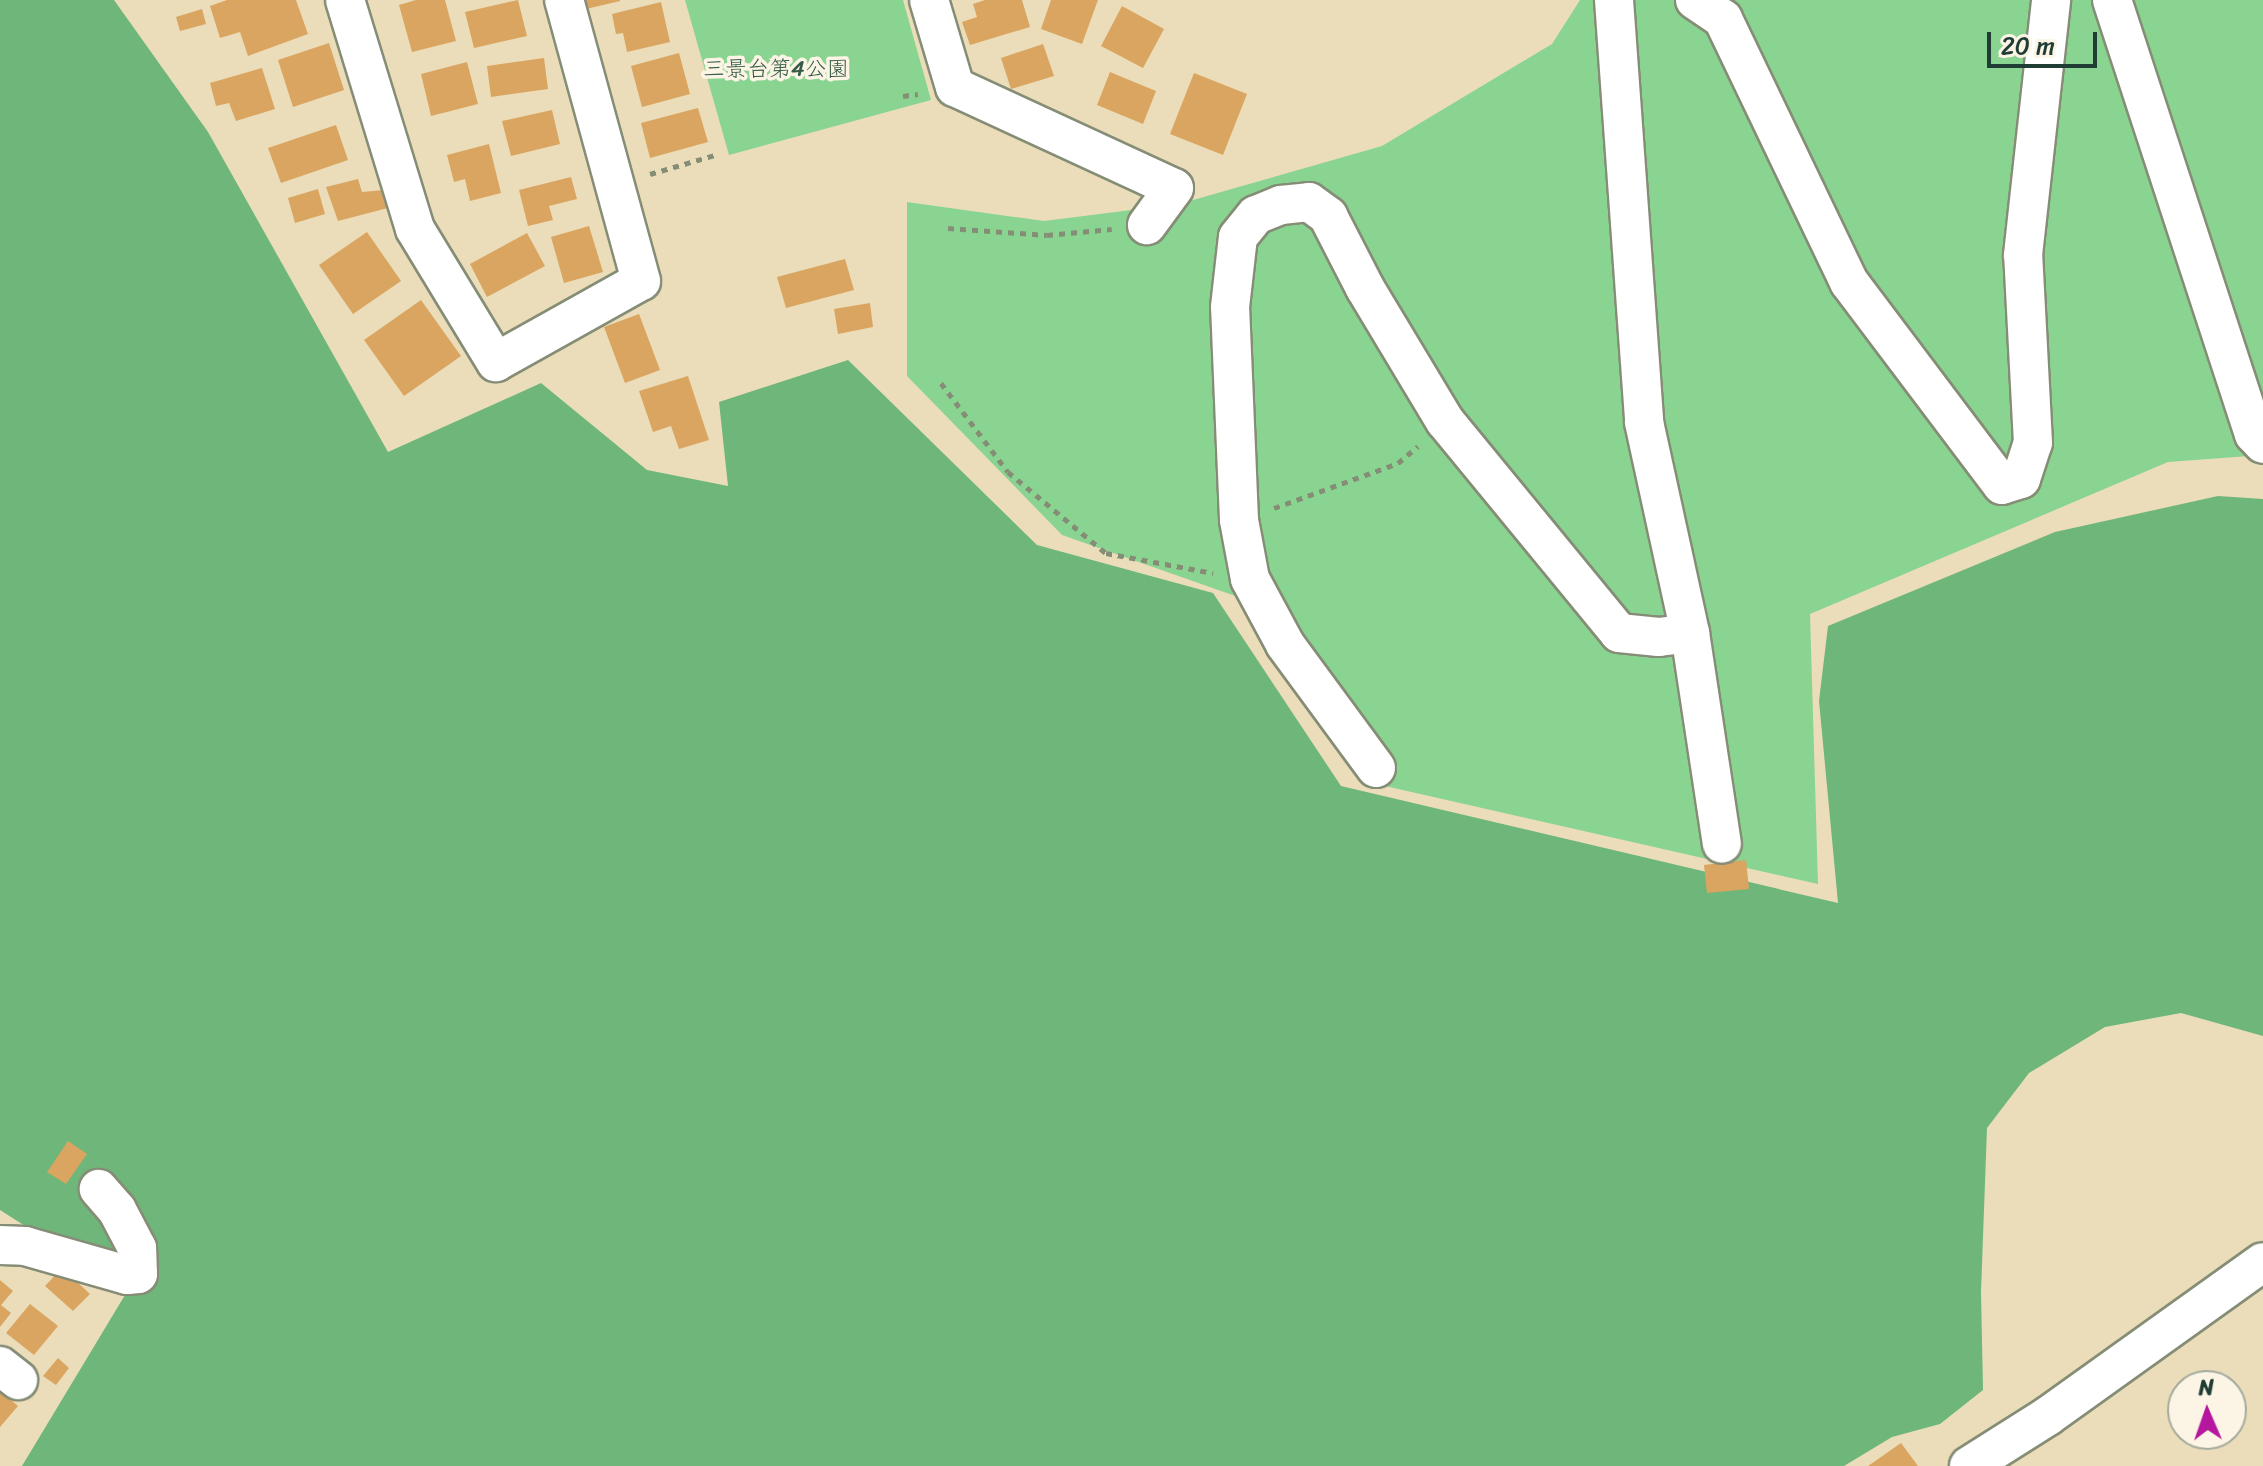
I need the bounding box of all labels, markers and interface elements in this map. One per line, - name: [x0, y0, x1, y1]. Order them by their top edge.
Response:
- scale bar: [1991, 16, 2101, 66]
- text: 20 m: [2001, 25, 2055, 67]
- park label: 三景台第4公園: [703, 56, 849, 82]
- text: N: [2198, 1368, 2215, 1407]
- north arrow: [2167, 1370, 2247, 1450]

